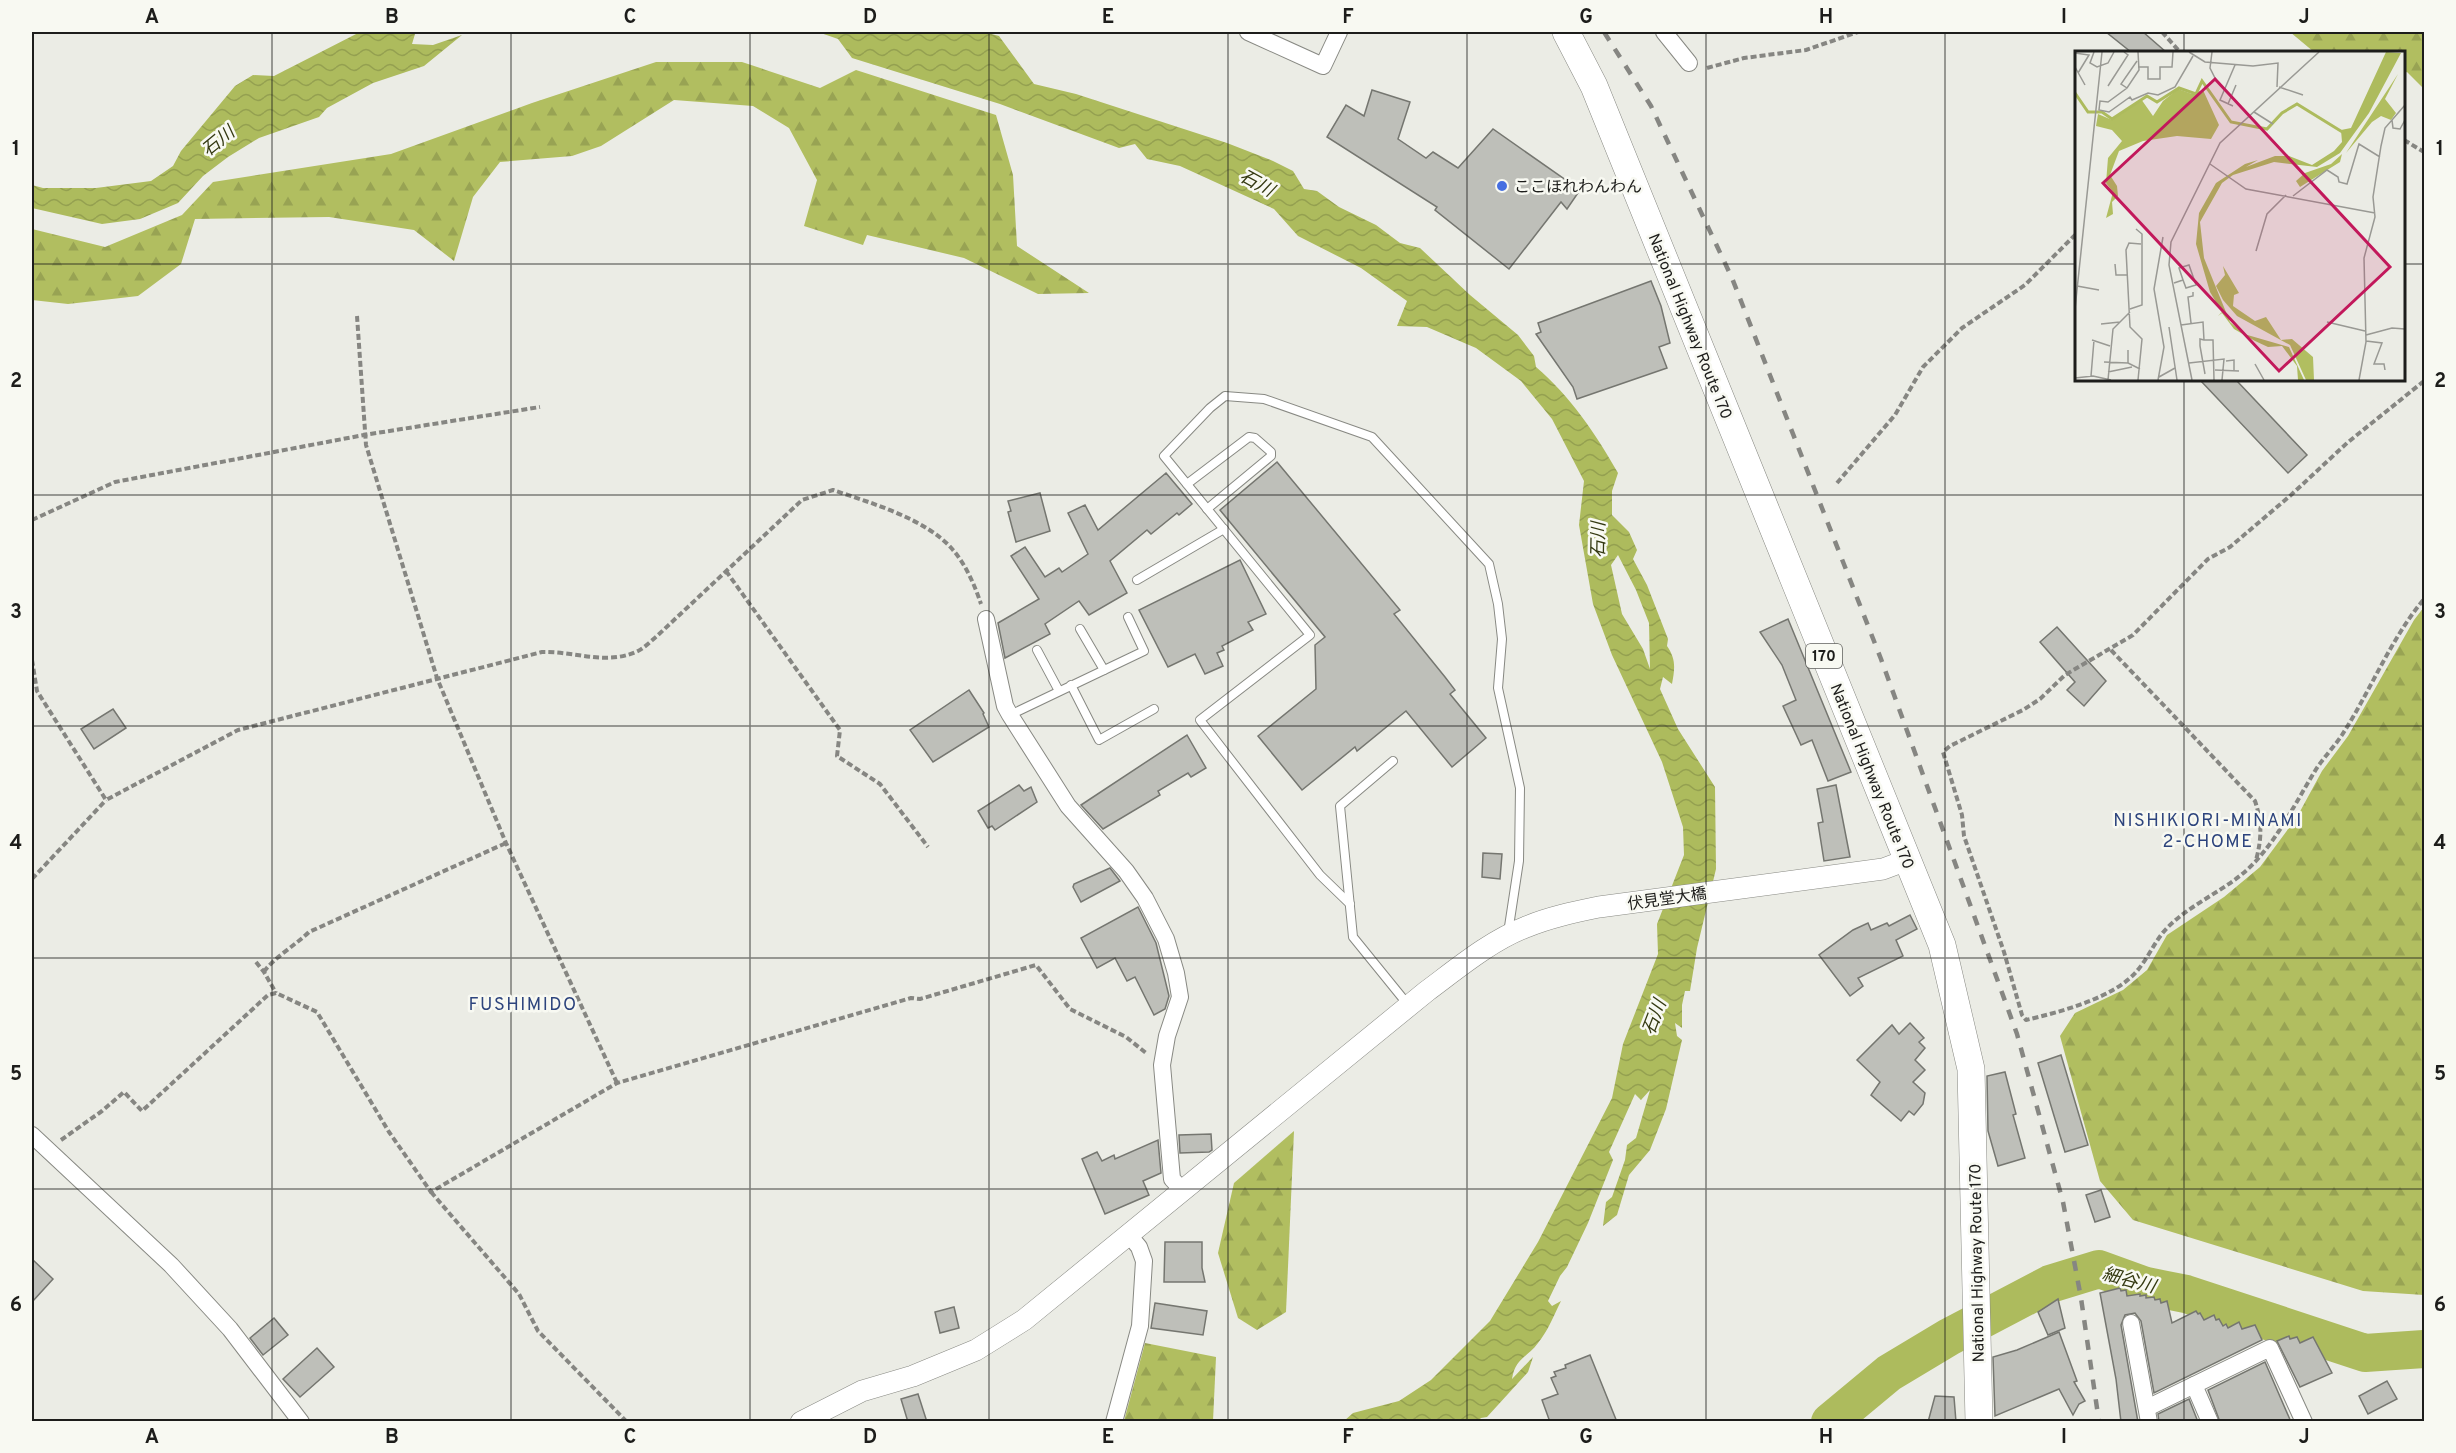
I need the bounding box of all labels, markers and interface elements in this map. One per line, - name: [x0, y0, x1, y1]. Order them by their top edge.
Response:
- text: A: [145, 5, 159, 31]
- text: B: [385, 5, 399, 31]
- text: C: [624, 5, 636, 31]
- text: D: [863, 5, 877, 31]
- text: E: [1102, 5, 1114, 31]
- text: F: [1342, 5, 1354, 31]
- text: G: [1579, 5, 1593, 31]
- text: H: [1819, 5, 1833, 31]
- text: I: [2061, 5, 2067, 31]
- text: J: [2298, 5, 2310, 31]
- inset map: [2075, 51, 2405, 381]
- water label: 石川: [198, 121, 242, 162]
- text: 1: [12, 137, 20, 163]
- text: 1: [2436, 137, 2444, 163]
- water label: 石川: [1235, 166, 1279, 204]
- place label: ここほれわんわん: [1514, 178, 1642, 198]
- marker: ここほれわんわん: [1495, 179, 1509, 193]
- street label: National Highway Route 170: [1643, 231, 1736, 423]
- text: 2: [10, 369, 22, 395]
- text: 2: [2434, 369, 2446, 395]
- water label: 石川: [1588, 520, 1611, 558]
- text: 3: [10, 600, 22, 626]
- text: 3: [2434, 600, 2446, 626]
- road number: 170: [1806, 644, 1842, 668]
- street label: National Highway Route 170: [1825, 681, 1918, 873]
- district label: NISHIKIORI-MINAMI 2-CHOME: [2113, 810, 2303, 854]
- text: 4: [10, 831, 22, 857]
- text: 4: [2434, 831, 2446, 857]
- street label: 伏見堂大橋: [1626, 885, 1708, 915]
- district label: FUSHIMIDO: [468, 994, 578, 1017]
- water label: 石川: [1638, 995, 1673, 1038]
- text: 5: [10, 1062, 22, 1088]
- text: 5: [2434, 1062, 2446, 1088]
- street label: National Highway Route 170: [1966, 1164, 1990, 1362]
- water label: 細谷川: [2100, 1263, 2160, 1300]
- text: 6: [10, 1293, 22, 1319]
- text: 6: [2434, 1293, 2446, 1319]
- text: A: [145, 1425, 159, 1451]
- text: B: [385, 1425, 399, 1451]
- text: C: [624, 1425, 636, 1451]
- text: D: [863, 1425, 877, 1451]
- text: E: [1102, 1425, 1114, 1451]
- text: F: [1342, 1425, 1354, 1451]
- text: G: [1579, 1425, 1593, 1451]
- text: H: [1819, 1425, 1833, 1451]
- text: I: [2061, 1425, 2067, 1451]
- text: J: [2298, 1425, 2310, 1451]

